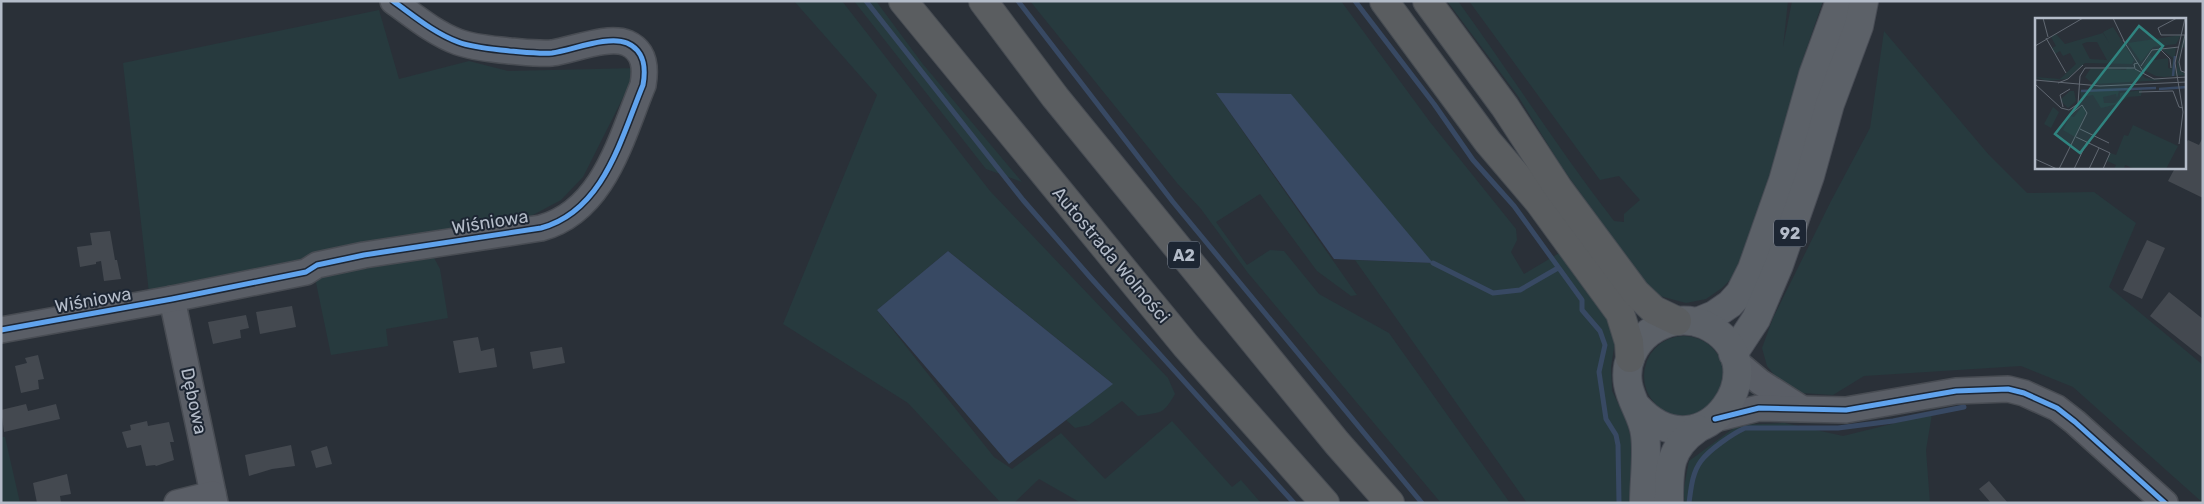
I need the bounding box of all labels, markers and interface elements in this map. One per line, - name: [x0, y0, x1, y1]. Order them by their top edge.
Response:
- inset map: [2035, 18, 2186, 169]
- street label: Autostrada Wolności: [1048, 182, 1174, 328]
- street label: Wiśniowa: [450, 205, 530, 239]
- road number: 92: [1774, 220, 1806, 247]
- road number: A2: [1168, 242, 1200, 268]
- street label: Wiśniowa: [53, 282, 133, 318]
- street label: Dębowa: [176, 366, 212, 436]

